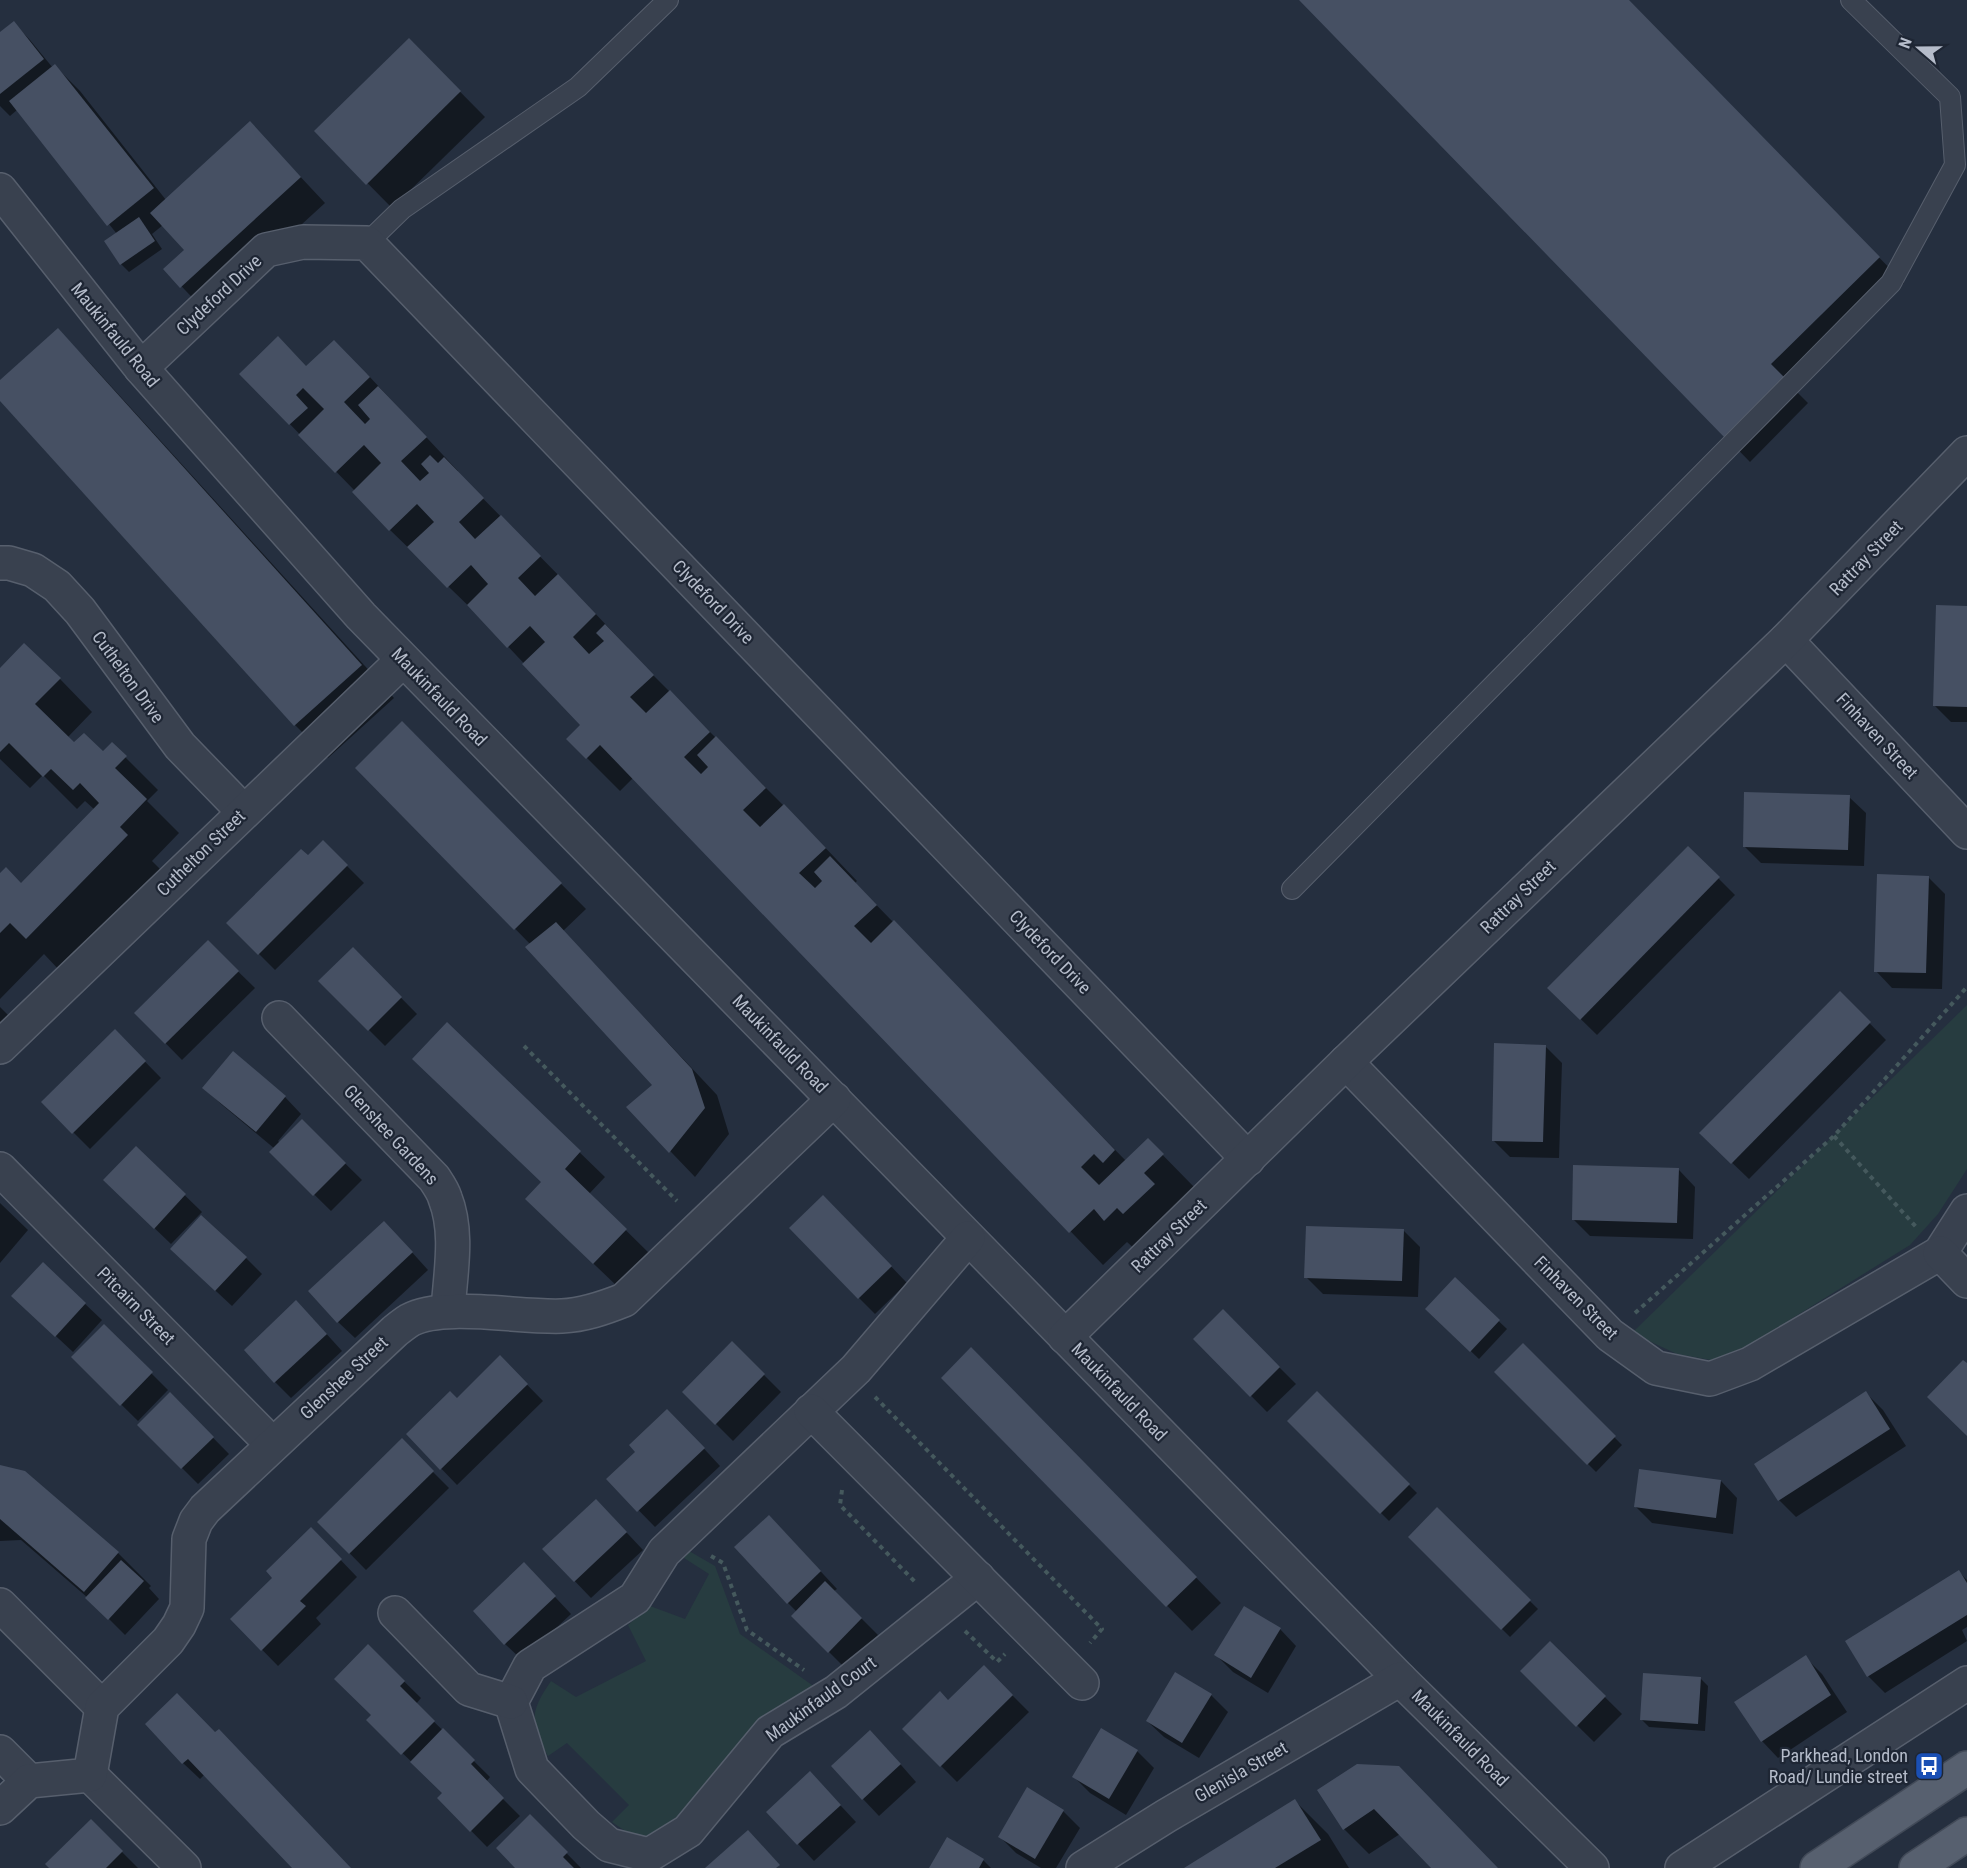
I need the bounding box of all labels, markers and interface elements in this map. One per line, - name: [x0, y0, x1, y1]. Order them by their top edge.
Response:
- north arrow: [1889, 18, 1949, 78]
- text: N: [1895, 35, 1916, 51]
- street label: Clydeford Drive: [172, 250, 265, 339]
- street label: Maukinfauld Road: [67, 278, 164, 391]
- street label: Rattray Street: [1825, 516, 1907, 600]
- street label: Clydeford Drive: [668, 555, 758, 648]
- street label: Cuthelton Drive: [88, 627, 169, 727]
- street label: Maukinfauld Road: [387, 643, 491, 750]
- street label: Finhaven Street: [1832, 688, 1922, 783]
- street label: Cuthelton Street: [152, 805, 249, 900]
- street label: Rattray Street: [1476, 856, 1560, 938]
- street label: Clydeford Drive: [1005, 905, 1095, 998]
- street label: Maukinfauld Road: [728, 990, 832, 1097]
- street label: Glenshee Gardens: [340, 1080, 443, 1189]
- street label: Rattray Street: [1127, 1195, 1211, 1277]
- street label: Finhaven Street: [1530, 1251, 1623, 1344]
- street label: Pitcairn Street: [93, 1263, 179, 1349]
- street label: Glenshee Street: [296, 1332, 392, 1424]
- street label: Maukinfauld Road: [1067, 1338, 1171, 1445]
- street label: Maukinfauld Court: [761, 1652, 880, 1746]
- street label: Maukinfauld Road: [1408, 1685, 1513, 1790]
- street label: Glenisla Street: [1191, 1737, 1291, 1806]
- place label: Parkhead, London Road/ Lundie street: [1769, 1745, 1908, 1787]
- bus stop icon: Parkhead, London Road/ Lundie street: [1913, 1750, 1945, 1782]

